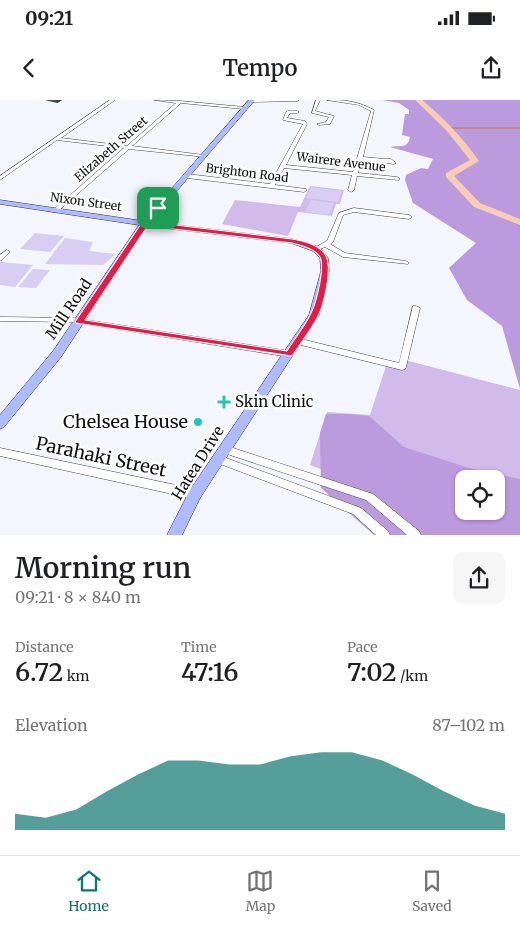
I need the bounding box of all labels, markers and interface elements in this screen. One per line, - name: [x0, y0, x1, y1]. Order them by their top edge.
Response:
- text: 09:21: [25, 6, 73, 30]
- icon: back: [15, 54, 43, 82]
- text: Tempo: [222, 54, 298, 82]
- icon: share: [477, 54, 505, 82]
- street label: Elizabeth Street: [71, 113, 151, 184]
- street label: Wairere Avenue: [295, 148, 386, 174]
- street label: Brighton Road: [205, 160, 289, 185]
- pin: [137, 187, 179, 229]
- street label: Nixon Street: [49, 189, 123, 214]
- icon: arrive: [144, 194, 172, 222]
- street label: Mill Road: [41, 275, 96, 343]
- place label: Skin Clinic: [235, 392, 314, 411]
- marker: Skin Clinic: [217, 395, 231, 409]
- place label: Chelsea House: [63, 410, 188, 433]
- marker: Chelsea House: [192, 416, 204, 428]
- street label: Hatea Drive: [167, 422, 228, 503]
- street label: Parahaki Street: [34, 431, 169, 482]
- map controls: [455, 470, 505, 520]
- button: locate: [455, 470, 505, 520]
- text: Morning run: [15, 550, 191, 586]
- button: share: [453, 552, 505, 604]
- text: 09:21 · 8 × 840 m: [15, 587, 141, 607]
- text: Distance: [15, 638, 74, 656]
- text: Time: [181, 638, 217, 656]
- text: Pace: [347, 638, 378, 656]
- text: 6.72: [15, 656, 63, 688]
- text: 47:16: [181, 656, 238, 688]
- text: 7:02: [347, 656, 397, 688]
- text: km: [63, 667, 89, 685]
- text: /km: [397, 667, 428, 685]
- text: Elevation: [15, 715, 88, 735]
- text: 87–102 m: [432, 715, 505, 735]
- tab: Home: [68, 867, 109, 915]
- tab: Map: [245, 867, 275, 915]
- tab: Saved: [412, 867, 452, 915]

